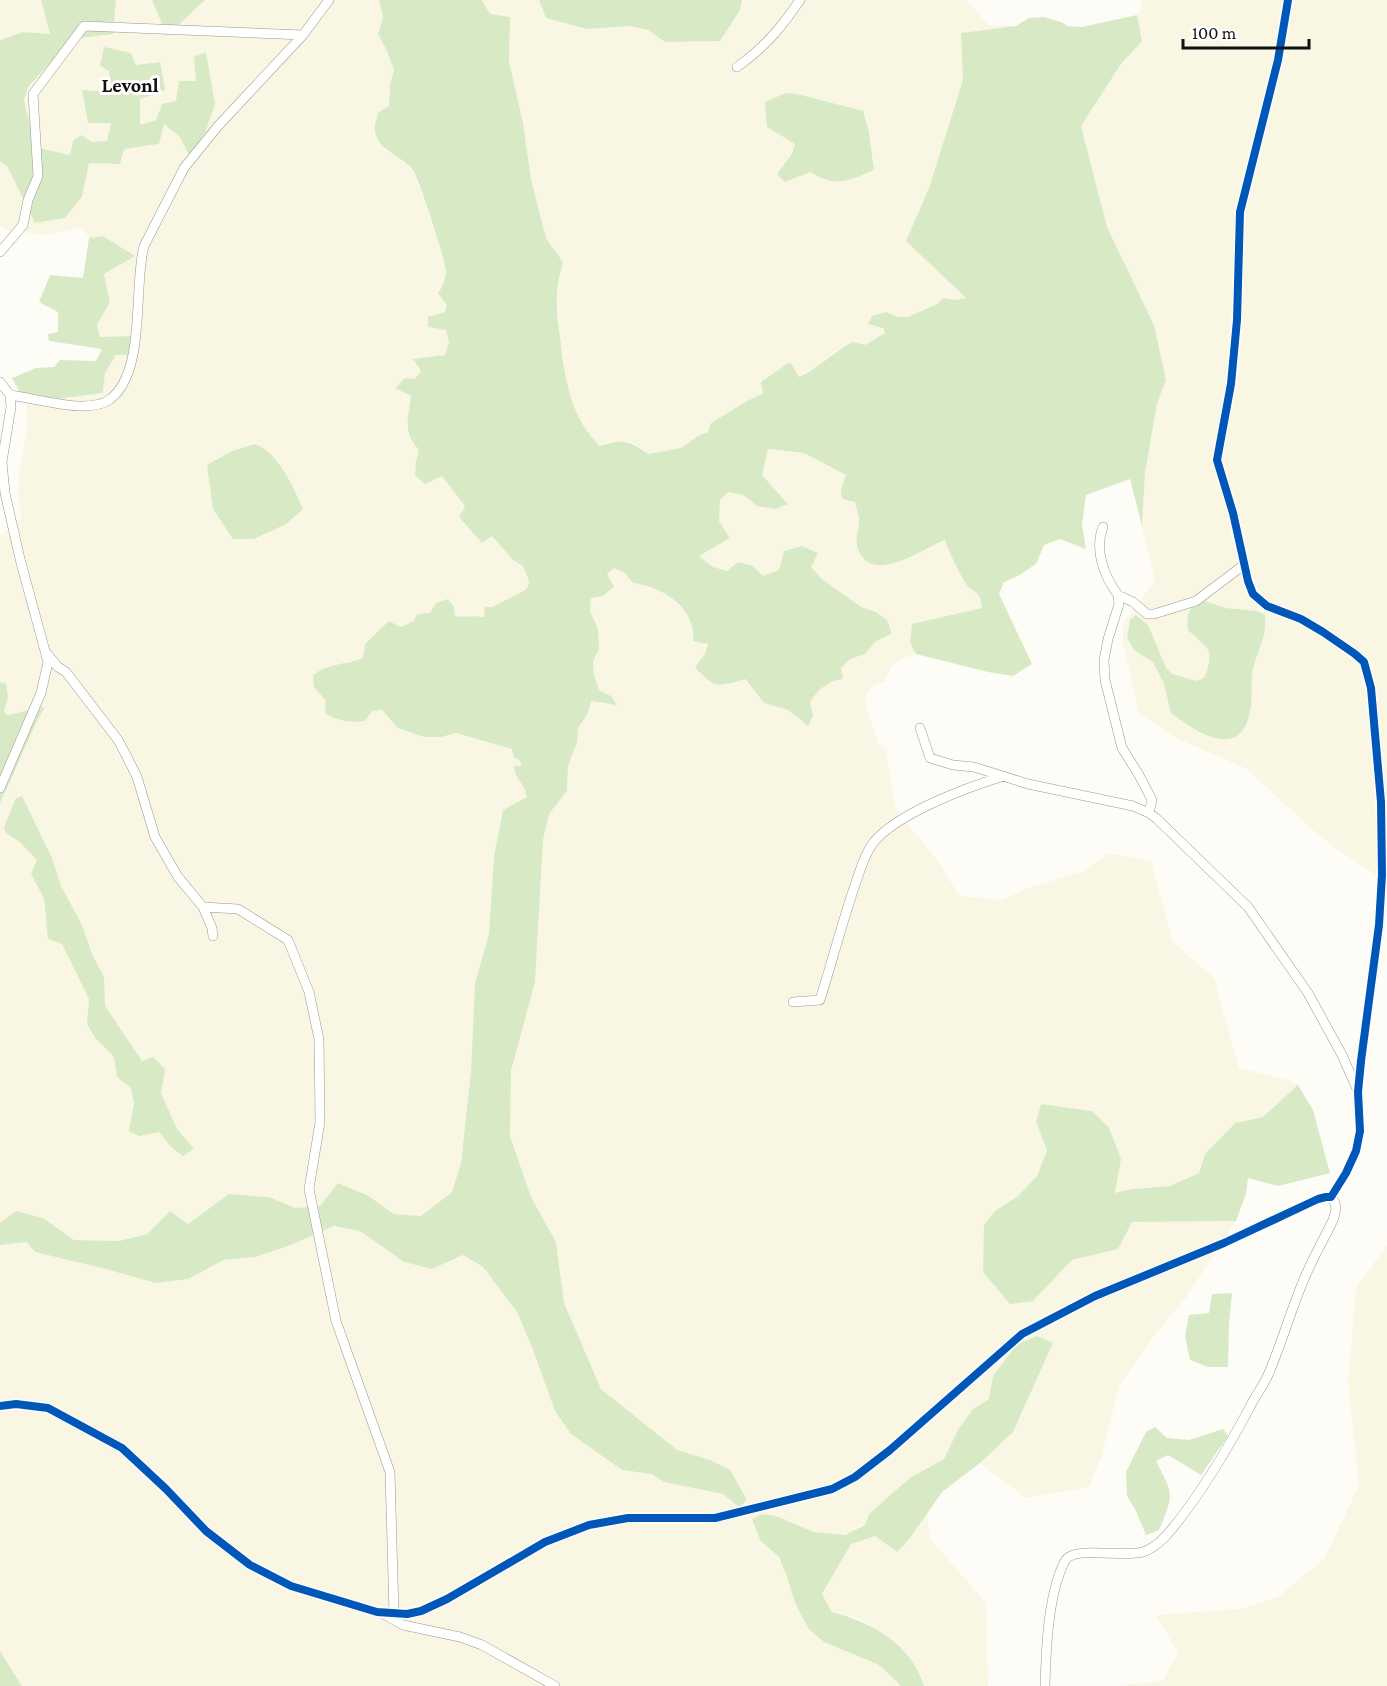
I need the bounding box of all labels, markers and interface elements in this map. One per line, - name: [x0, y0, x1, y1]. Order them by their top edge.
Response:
- scale bar: [1183, 12, 1309, 50]
- text: 100 m: [1192, 23, 1237, 43]
- district label: Levonl: [101, 74, 159, 96]

